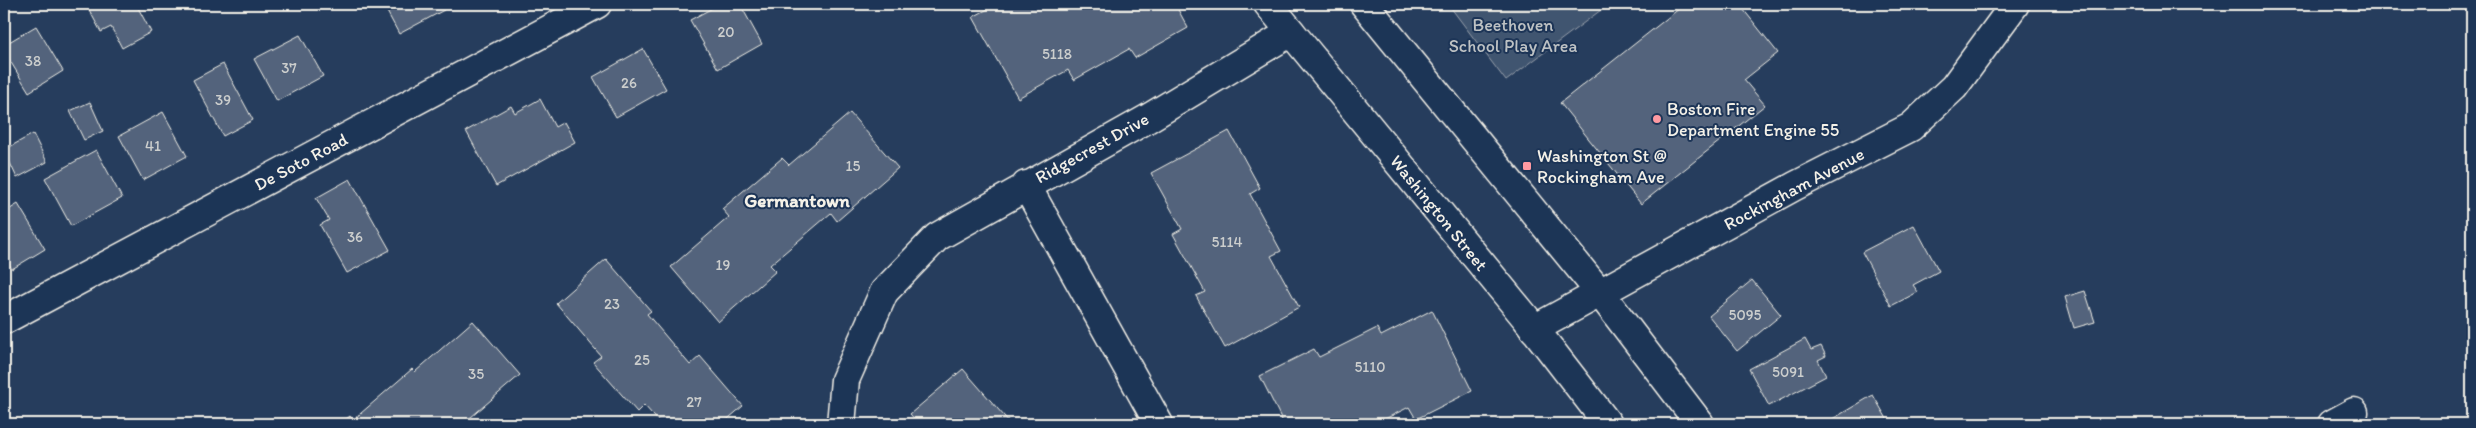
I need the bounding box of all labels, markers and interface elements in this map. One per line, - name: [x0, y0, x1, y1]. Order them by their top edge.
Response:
- park label: Beethoven School Play Area: [1449, 14, 1577, 57]
- house number: 20: [717, 23, 735, 41]
- house number: 5118: [1042, 45, 1072, 63]
- house number: 38: [25, 52, 41, 70]
- house number: 37: [281, 59, 297, 77]
- house number: 26: [621, 74, 637, 92]
- house number: 39: [215, 91, 231, 109]
- place label: Boston Fire Department Engine 55: [1667, 98, 1839, 141]
- street label: Ridgecrest Drive: [1031, 108, 1153, 188]
- marker: Boston Fire Department Engine 55: [1651, 113, 1663, 125]
- street label: De Soto Road: [251, 128, 352, 196]
- house number: 41: [145, 137, 161, 155]
- street label: Rockingham Avenue: [1720, 143, 1868, 235]
- place label: Washington St @ Rockingham Ave: [1537, 145, 1667, 188]
- street label: Washington Street: [1385, 150, 1493, 276]
- house number: 15: [846, 157, 861, 175]
- marker: Washington St @ Rockingham Ave: [1521, 160, 1533, 172]
- district label: Germantown: [744, 189, 850, 212]
- house number: 36: [347, 228, 363, 246]
- house number: 5114: [1212, 233, 1242, 251]
- house number: 19: [716, 256, 731, 274]
- house number: 23: [604, 295, 620, 313]
- house number: 5095: [1729, 306, 1762, 324]
- house number: 25: [634, 351, 650, 369]
- house number: 5110: [1354, 358, 1386, 376]
- house number: 5091: [1772, 363, 1804, 381]
- house number: 35: [468, 365, 484, 383]
- house number: 27: [686, 393, 702, 411]

